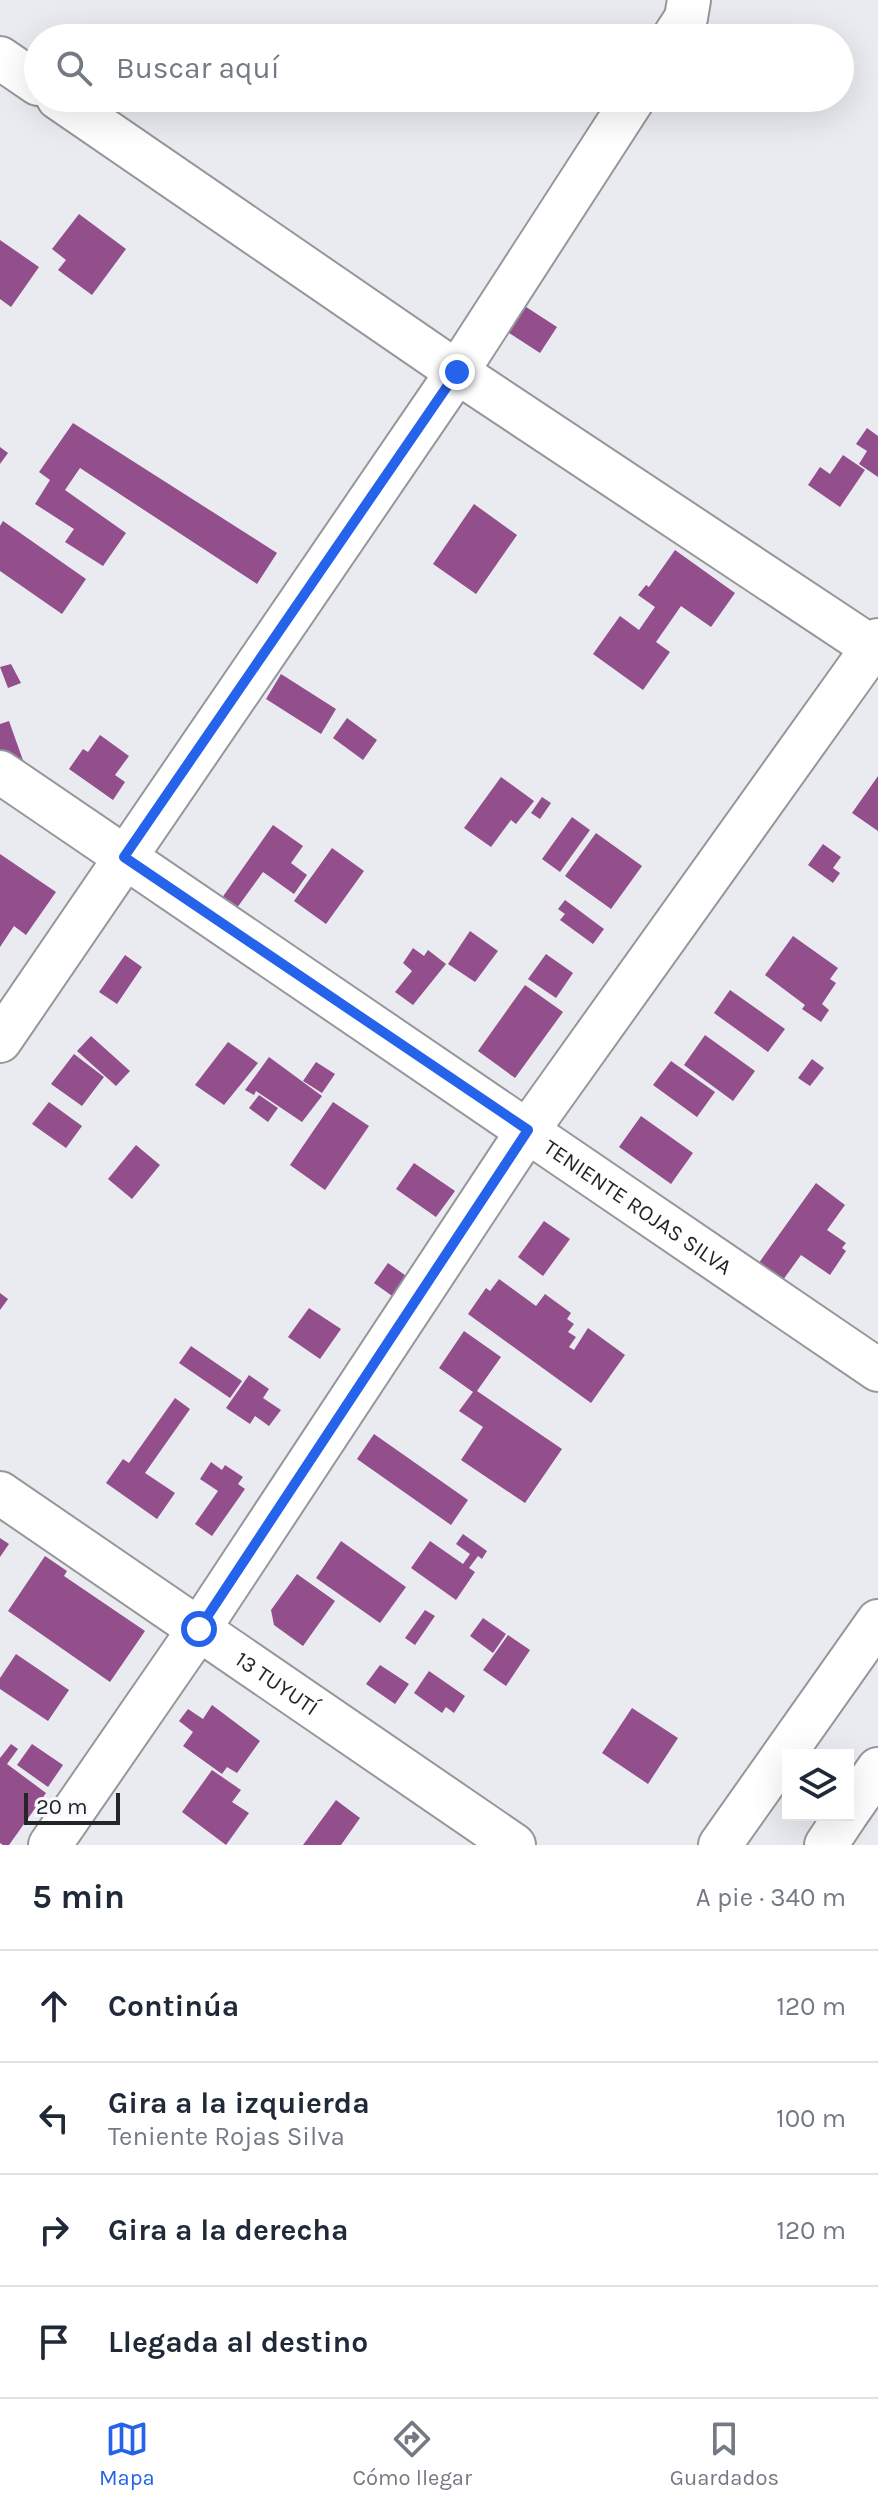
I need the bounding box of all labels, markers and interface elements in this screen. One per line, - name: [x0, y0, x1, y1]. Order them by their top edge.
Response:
- search box: [24, 24, 854, 112]
- icon: search: [52, 46, 96, 90]
- text: Buscar aquí: [116, 50, 280, 86]
- route end: [439, 354, 475, 390]
- street label: TENIENTE ROJAS SILVA: [539, 1134, 737, 1281]
- route start: [181, 1611, 217, 1647]
- street label: 13 TUYUTÍ: [230, 1646, 324, 1722]
- map controls: [782, 1749, 854, 1821]
- button: layers: [782, 1749, 854, 1821]
- scale bar: [24, 1789, 120, 1825]
- text: 20 m: [36, 1794, 88, 1820]
- text: 5 min: [32, 1877, 125, 1917]
- text: A pie · 340 m: [696, 1882, 846, 1913]
- icon: ahead: [32, 1984, 76, 2028]
- text: Continúa: [108, 1988, 239, 2024]
- text: 120 m: [776, 1991, 846, 2022]
- text: Gira a la izquierda: [108, 2085, 370, 2121]
- icon: left: [32, 2096, 76, 2140]
- text: 100 m: [776, 2103, 846, 2134]
- text: Teniente Rojas Silva: [108, 2121, 345, 2152]
- icon: right: [32, 2208, 76, 2252]
- text: Gira a la derecha: [108, 2212, 349, 2248]
- text: 120 m: [776, 2215, 846, 2246]
- icon: arrive: [32, 2320, 76, 2364]
- text: Llegada al destino: [108, 2324, 368, 2360]
- tab: Mapa: [99, 2417, 155, 2491]
- tab: Cómo llegar: [352, 2417, 472, 2491]
- tab: Guardados: [670, 2417, 779, 2491]

